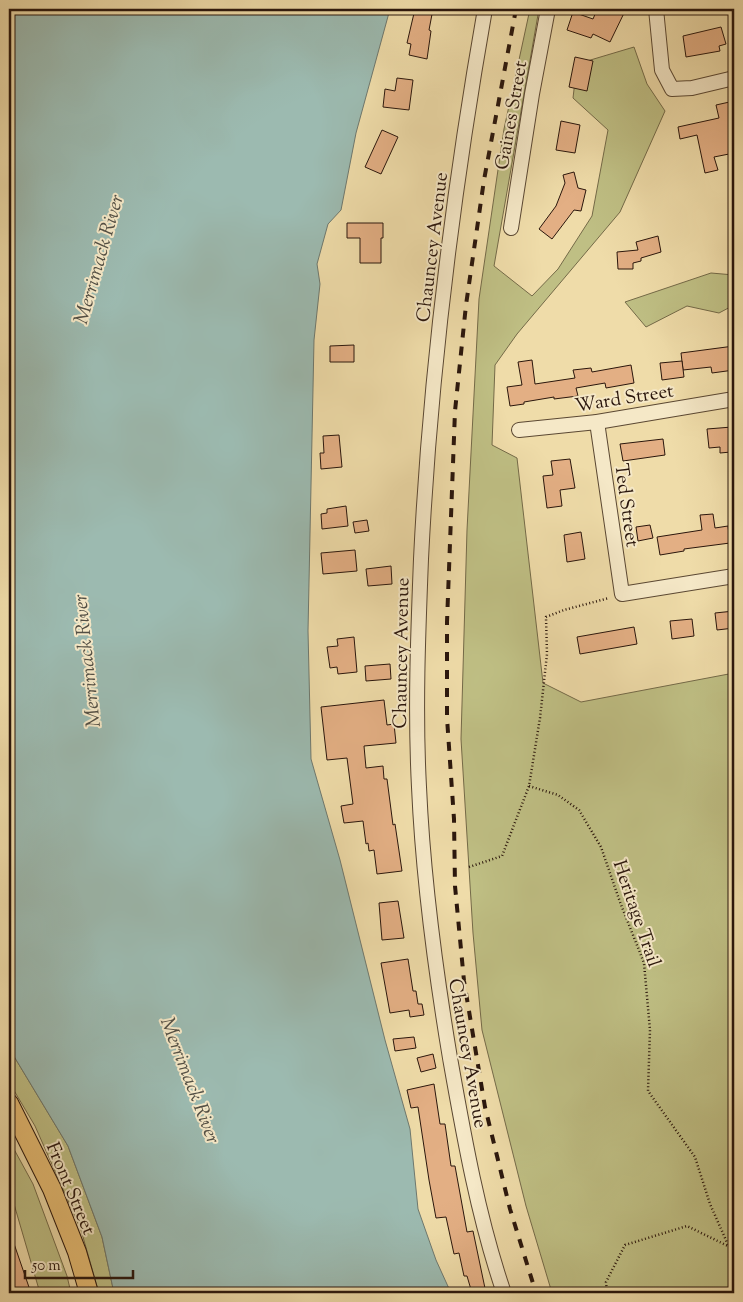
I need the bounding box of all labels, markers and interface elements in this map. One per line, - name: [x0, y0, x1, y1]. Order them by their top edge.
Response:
- street label: Gaines Street: [490, 58, 535, 172]
- street label: Chauncey Avenue: [411, 171, 456, 324]
- water label: Merrimack River: [68, 191, 133, 328]
- street label: Ward Street: [573, 378, 676, 421]
- street label: Ted Street: [606, 462, 645, 549]
- street label: Chauncey Avenue: [388, 577, 417, 729]
- water label: Merrimack River: [67, 593, 110, 729]
- street label: Heritage Trail: [605, 857, 667, 971]
- street label: Chauncey Avenue: [440, 977, 493, 1130]
- water label: Merrimack River: [151, 1013, 226, 1148]
- street label: Front Street: [38, 1138, 102, 1240]
- scale bar: [25, 1247, 132, 1279]
- text: 50 m: [31, 1256, 61, 1277]

